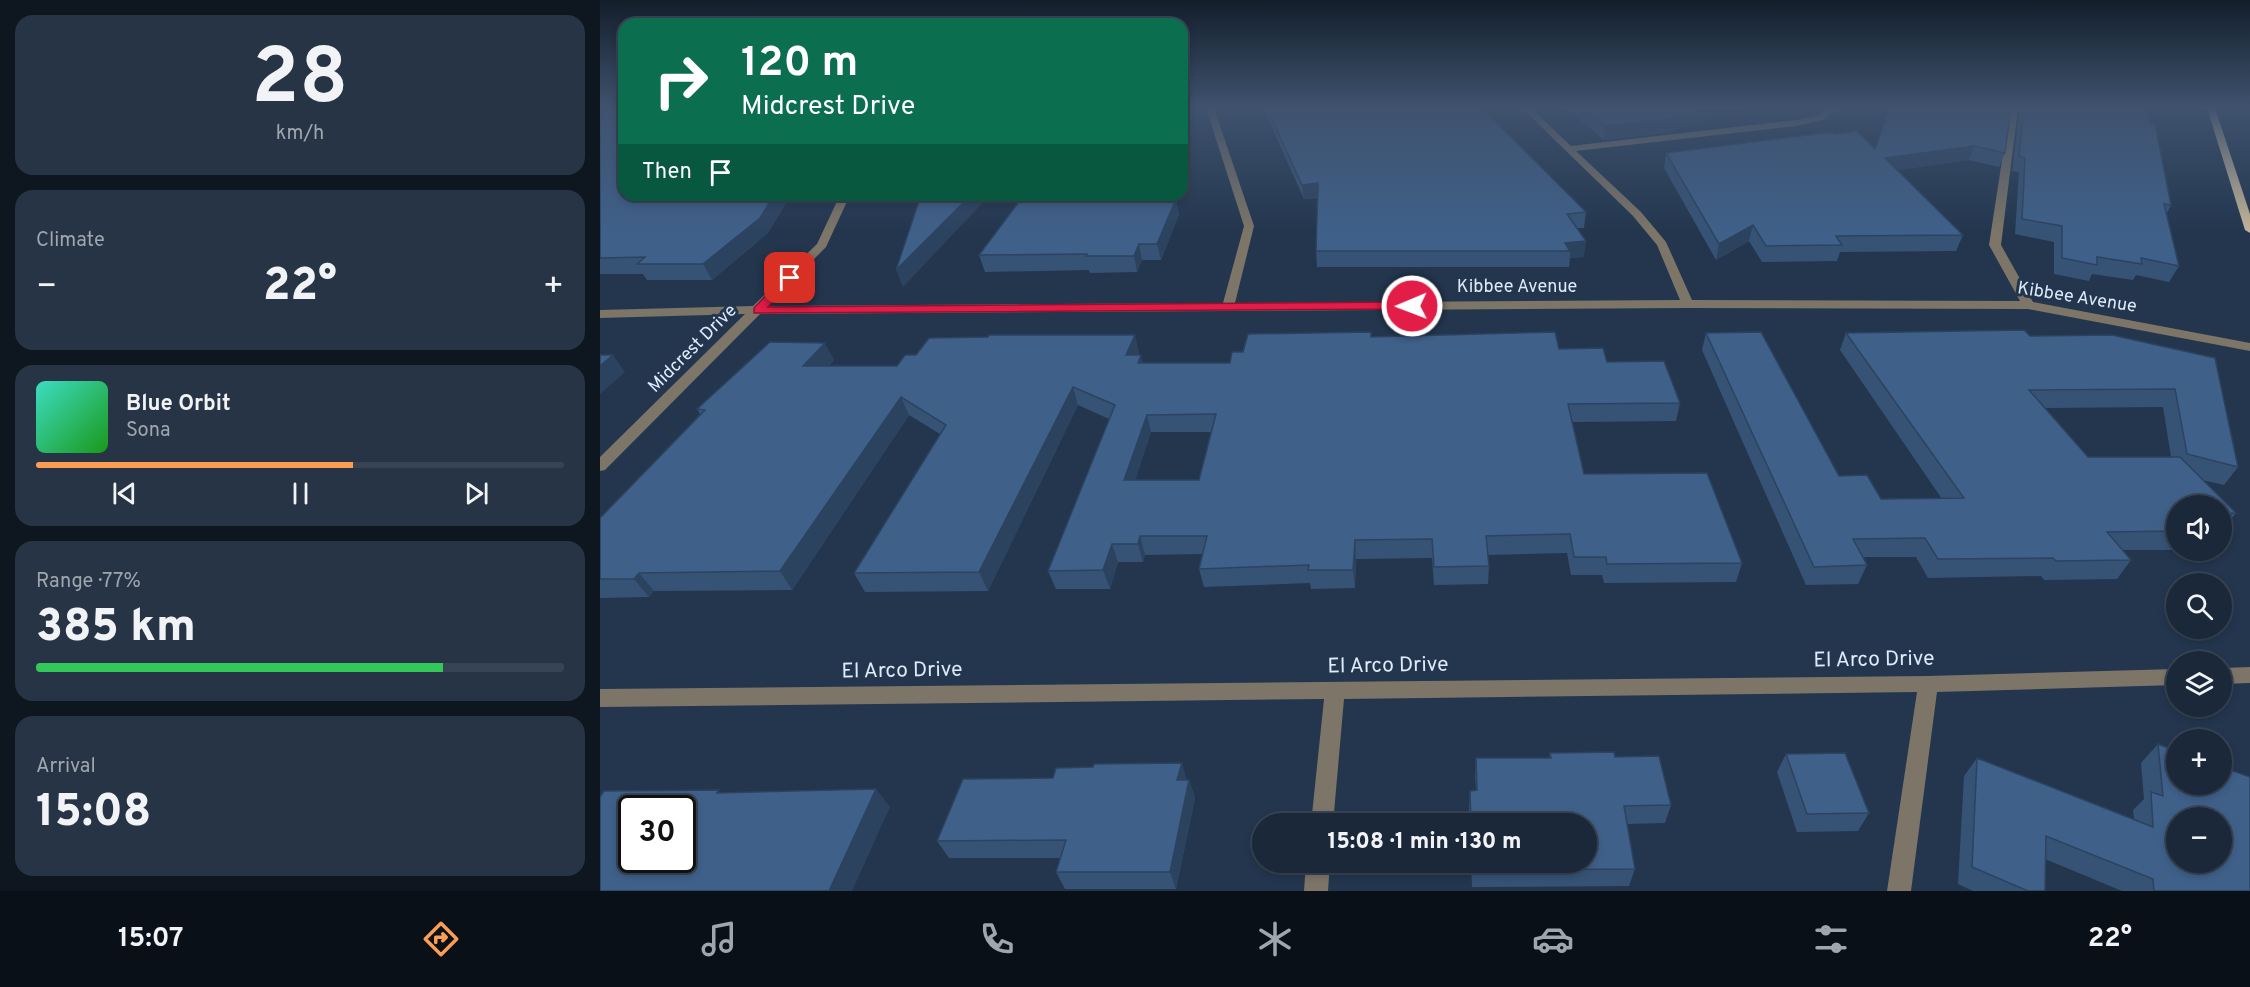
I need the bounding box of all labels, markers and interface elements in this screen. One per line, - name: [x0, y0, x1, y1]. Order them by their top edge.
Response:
- text: 28: [252, 32, 348, 131]
- text: 120 m: [741, 38, 858, 91]
- icon: right: [642, 42, 720, 120]
- text: Midcrest Drive: [741, 90, 915, 124]
- text: km/h: [276, 121, 324, 147]
- icon: arrive: [704, 156, 737, 189]
- text: Then: [642, 159, 692, 186]
- text: Climate: [36, 228, 105, 254]
- pin: [764, 252, 815, 303]
- text: 22°: [263, 259, 337, 316]
- icon: arrive: [773, 261, 806, 294]
- text: −: [36, 267, 57, 309]
- text: +: [543, 267, 564, 309]
- position arrow: [1380, 274, 1444, 338]
- street label: Kibbee Avenue: [1457, 276, 1577, 299]
- street label: Kibbee Avenue: [2016, 277, 2138, 319]
- street label: Midcrest Drive: [644, 300, 742, 398]
- text: Blue Orbit: [126, 391, 231, 418]
- text: Sona: [126, 418, 171, 444]
- icon: previous: [108, 477, 141, 510]
- icon: pause: [284, 477, 317, 510]
- icon: next: [460, 477, 493, 510]
- map controls: [2166, 495, 2232, 873]
- button: sound: [2166, 495, 2232, 561]
- text: Range · 77%: [36, 569, 141, 595]
- button: search: [2166, 573, 2232, 639]
- text: 385 km: [36, 600, 196, 657]
- street label: El Arco Drive: [1813, 645, 1935, 675]
- street label: El Arco Drive: [1327, 651, 1449, 681]
- button: layers: [2166, 651, 2232, 717]
- street label: El Arco Drive: [841, 656, 963, 686]
- button: +: [2166, 729, 2232, 795]
- text: Arrival: [36, 754, 96, 780]
- text: 15:08: [36, 785, 151, 842]
- speed limit sign: 30: [618, 795, 696, 873]
- button: −: [2166, 807, 2232, 873]
- text: 15:08 · 1 min · 130 m: [1327, 829, 1522, 856]
- icon: directions: [420, 918, 462, 960]
- icon: music: [698, 918, 740, 960]
- icon: phone: [976, 918, 1018, 960]
- icon: climate: [1254, 918, 1296, 960]
- icon: car: [1532, 918, 1574, 960]
- icon: filters: [1810, 918, 1852, 960]
- text: 15:07: [118, 922, 184, 956]
- text: 22°: [2088, 922, 2132, 956]

